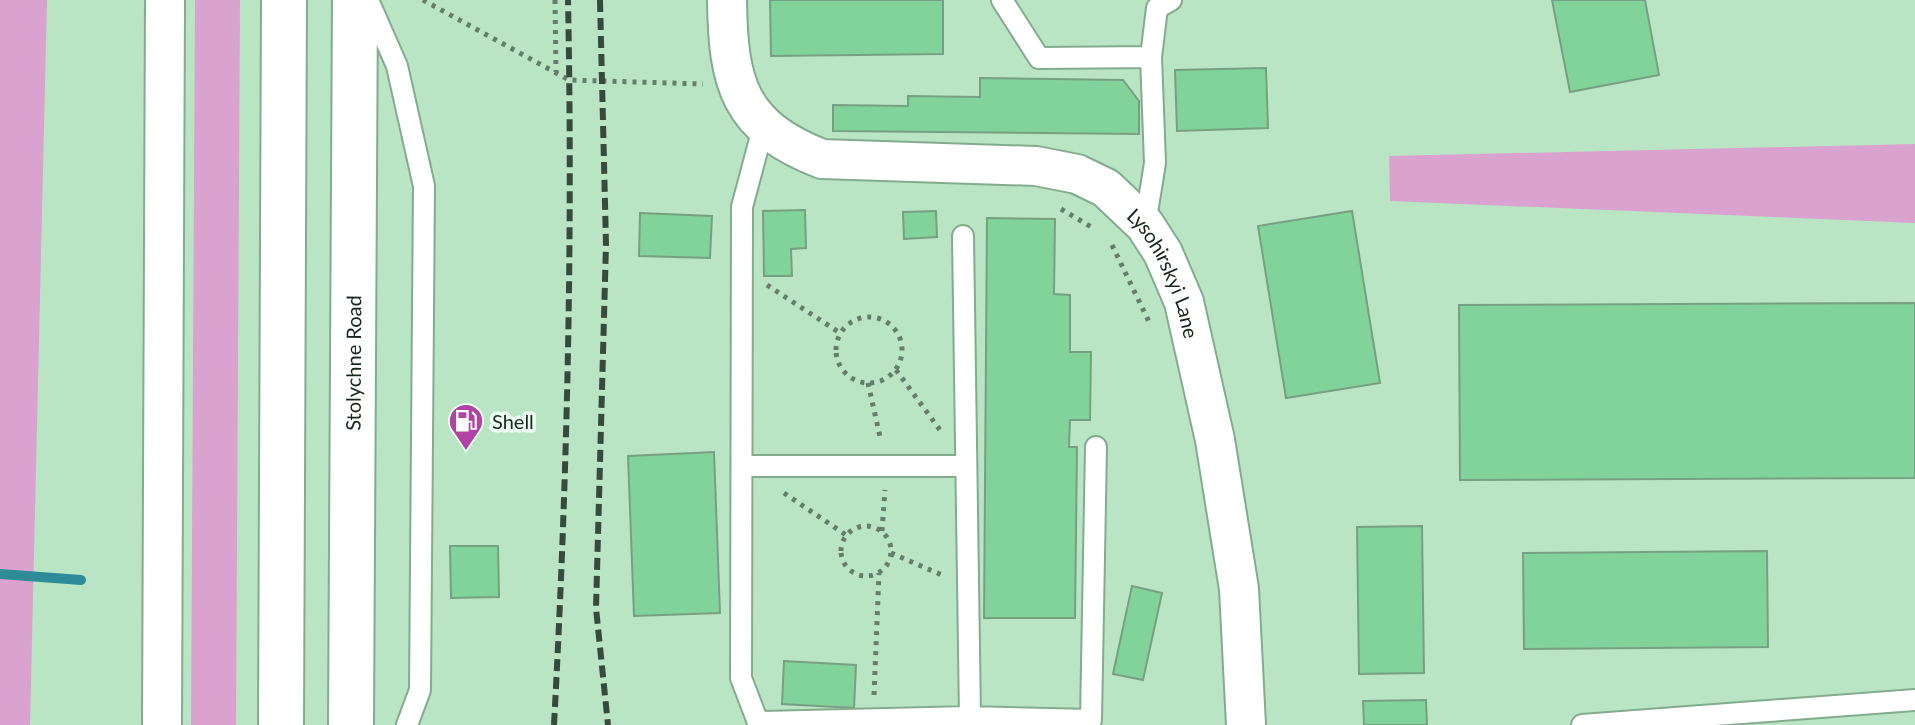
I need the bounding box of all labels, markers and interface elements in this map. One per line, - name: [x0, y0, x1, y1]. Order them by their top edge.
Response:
- street label: Lysohirskyi Lane: [1123, 203, 1204, 341]
- street label: Stolychne Road: [341, 295, 365, 431]
- fuel station icon: Shell: [447, 402, 485, 452]
- place label: Shell: [492, 409, 534, 433]

